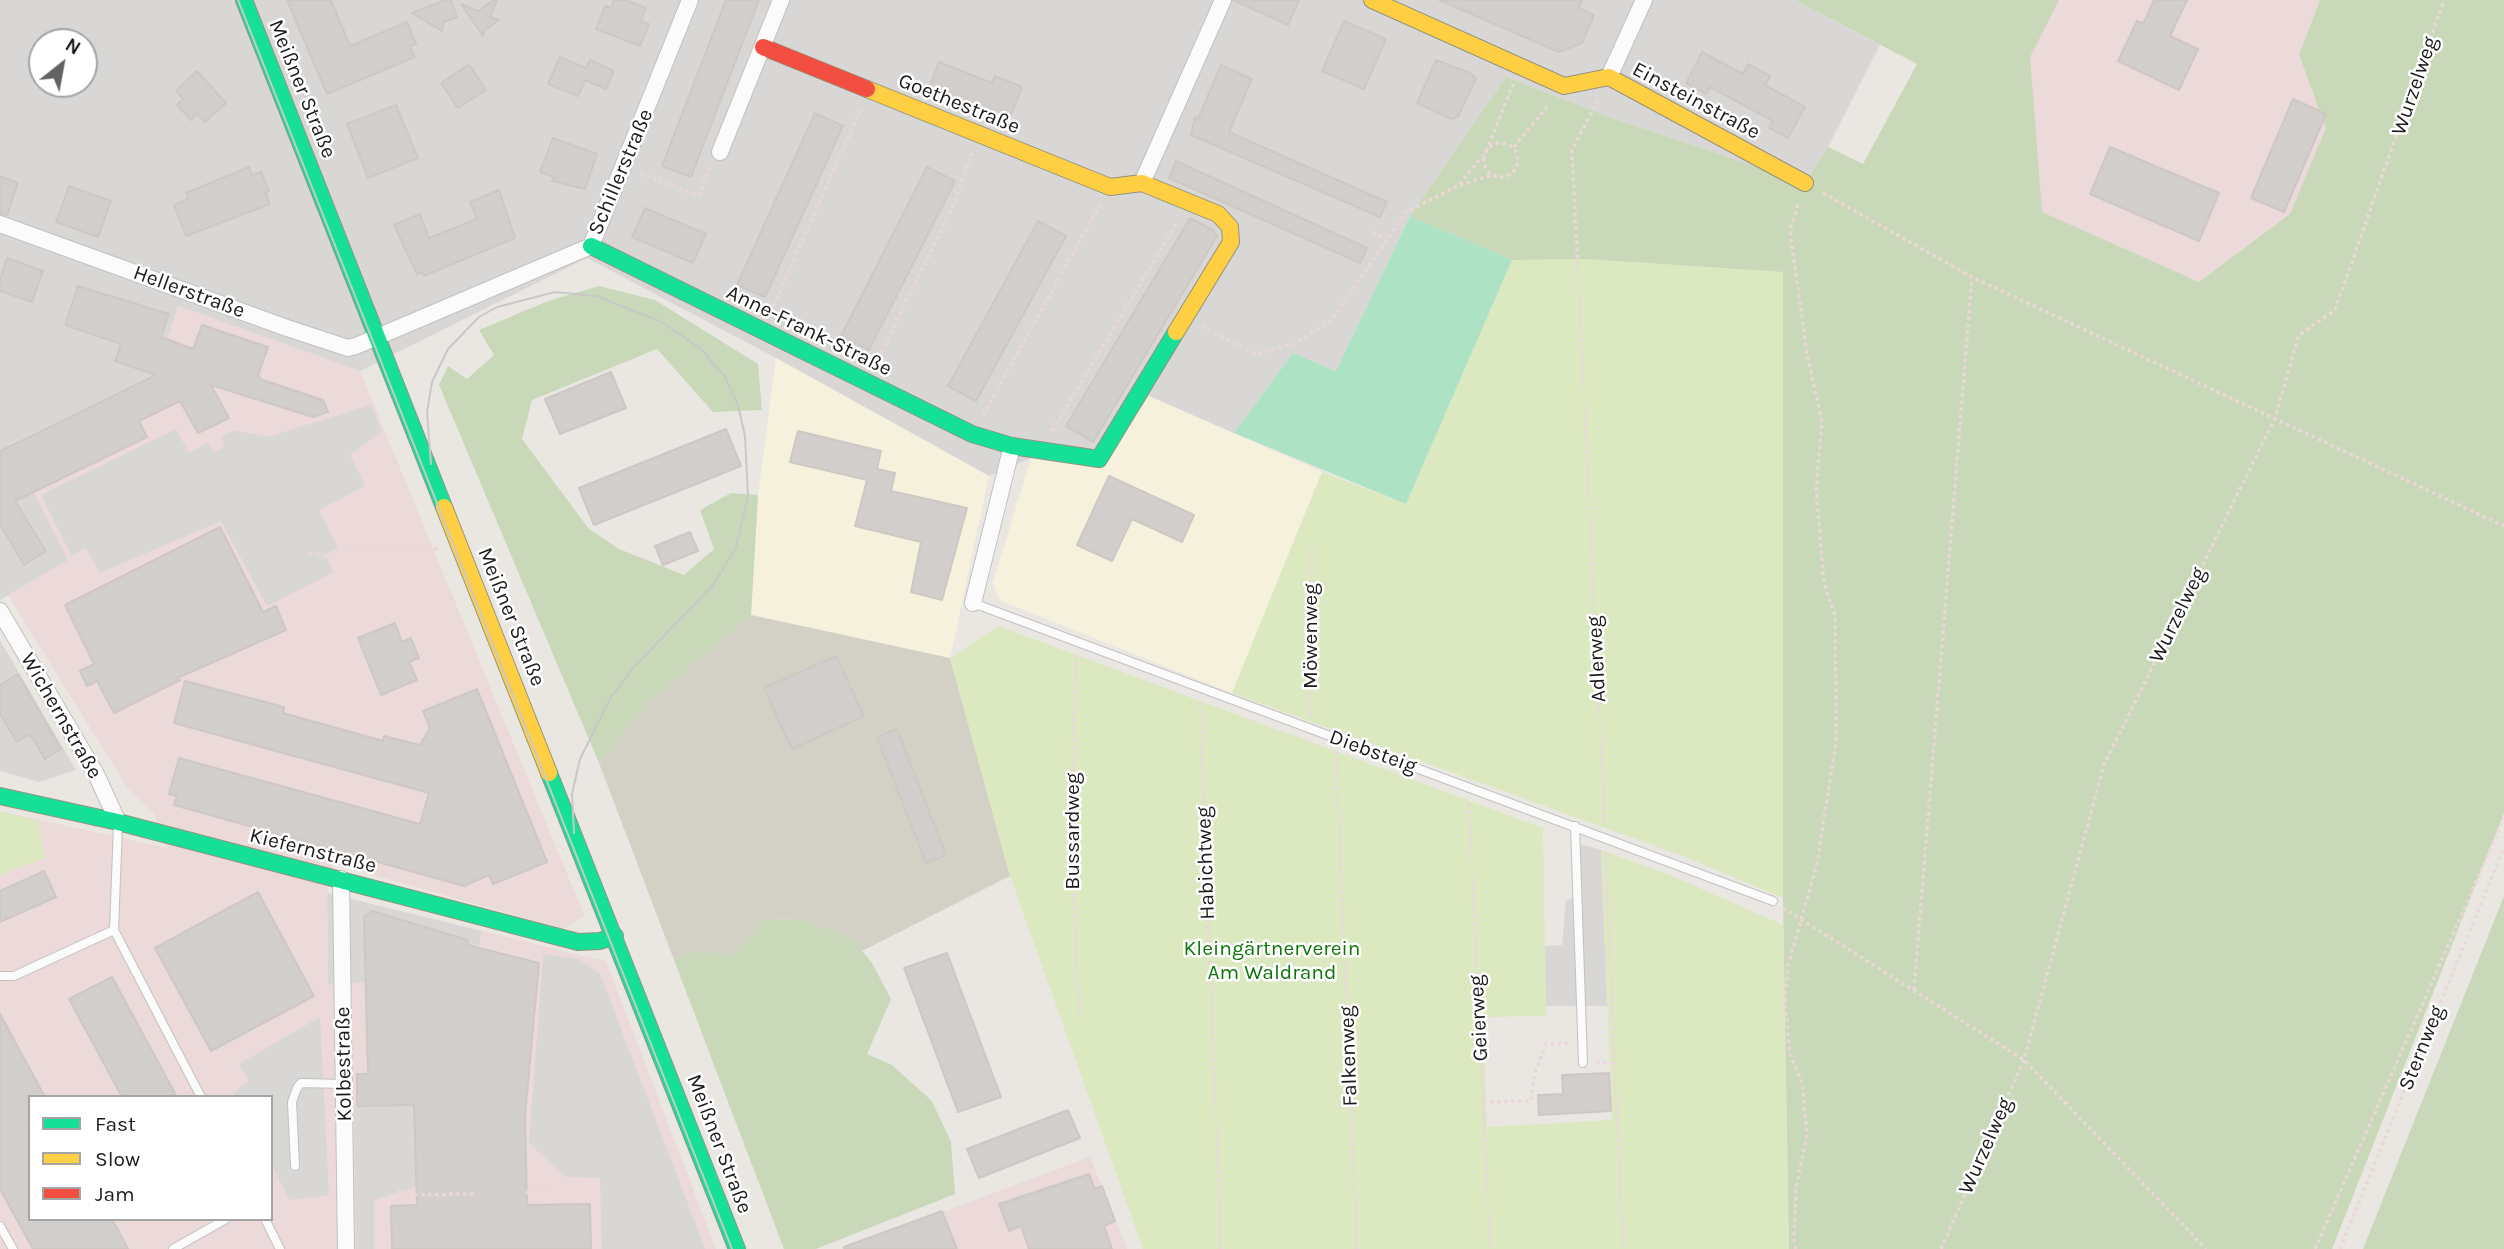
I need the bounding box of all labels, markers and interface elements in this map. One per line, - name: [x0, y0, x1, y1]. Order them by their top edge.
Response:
- street label: Meißner Straße: [263, 16, 341, 162]
- north arrow: [28, 28, 98, 98]
- street label: Wurzelweg: [2386, 33, 2444, 139]
- text: N: [61, 34, 84, 60]
- street label: Einsteinstraße: [1628, 57, 1764, 145]
- street label: Goethestraße: [895, 68, 1023, 140]
- street label: Schillerstraße: [583, 105, 659, 239]
- street label: Hellerstraße: [130, 260, 248, 324]
- street label: Anne-Frank-Straße: [722, 280, 896, 382]
- street label: Meißner Straße: [472, 544, 550, 690]
- street label: Wurzelweg: [2144, 563, 2212, 667]
- street label: Möwenweg: [1298, 583, 1324, 689]
- street label: Adlerweg: [1582, 615, 1612, 703]
- street label: Wichernstraße: [15, 648, 107, 784]
- street label: Diebsteig: [1326, 725, 1420, 779]
- street label: Bussardweg: [1060, 772, 1086, 890]
- street label: Habichtweg: [1191, 806, 1221, 920]
- street label: Kiefernstraße: [247, 823, 379, 879]
- park label: Kleingärtnerverein Am Waldrand: [1184, 936, 1360, 986]
- street label: Geierweg: [1464, 974, 1494, 1062]
- street label: Sternweg: [2394, 1002, 2450, 1094]
- street label: Falkenweg: [1335, 1005, 1363, 1107]
- street label: Kolbestraße: [330, 1006, 358, 1122]
- street label: Meißner Straße: [681, 1071, 757, 1217]
- street label: Wurzelweg: [1954, 1094, 2018, 1198]
- legend: [28, 1095, 273, 1221]
- text: Fast: [95, 1112, 136, 1136]
- text: Slow: [95, 1147, 140, 1171]
- text: Jam: [95, 1182, 135, 1206]

